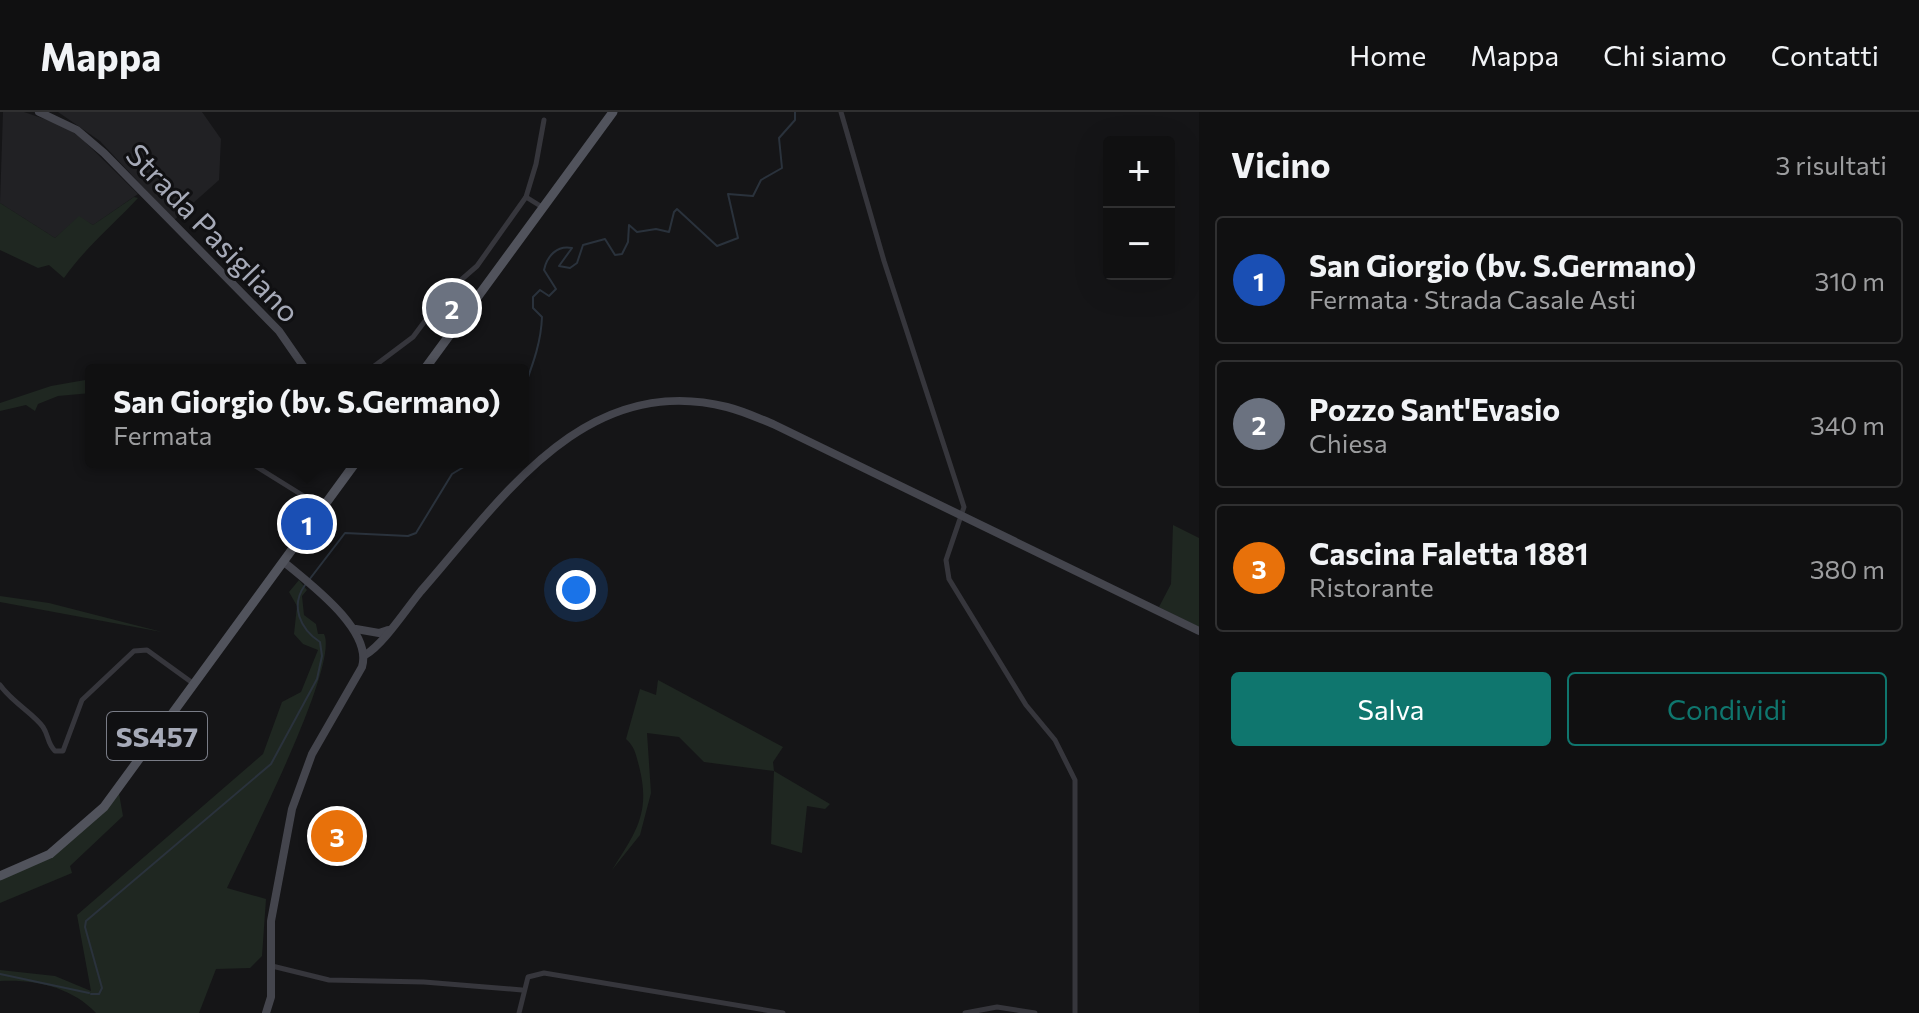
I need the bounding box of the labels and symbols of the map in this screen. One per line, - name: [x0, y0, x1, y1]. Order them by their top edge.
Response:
- street label: Strada Pasigliano: [119, 135, 309, 329]
- pin: 2: [426, 278, 478, 338]
- pin: 1: [281, 494, 333, 554]
- your location: [556, 570, 596, 610]
- road number: SS457: [107, 712, 207, 760]
- pin: 3: [311, 806, 363, 866]

